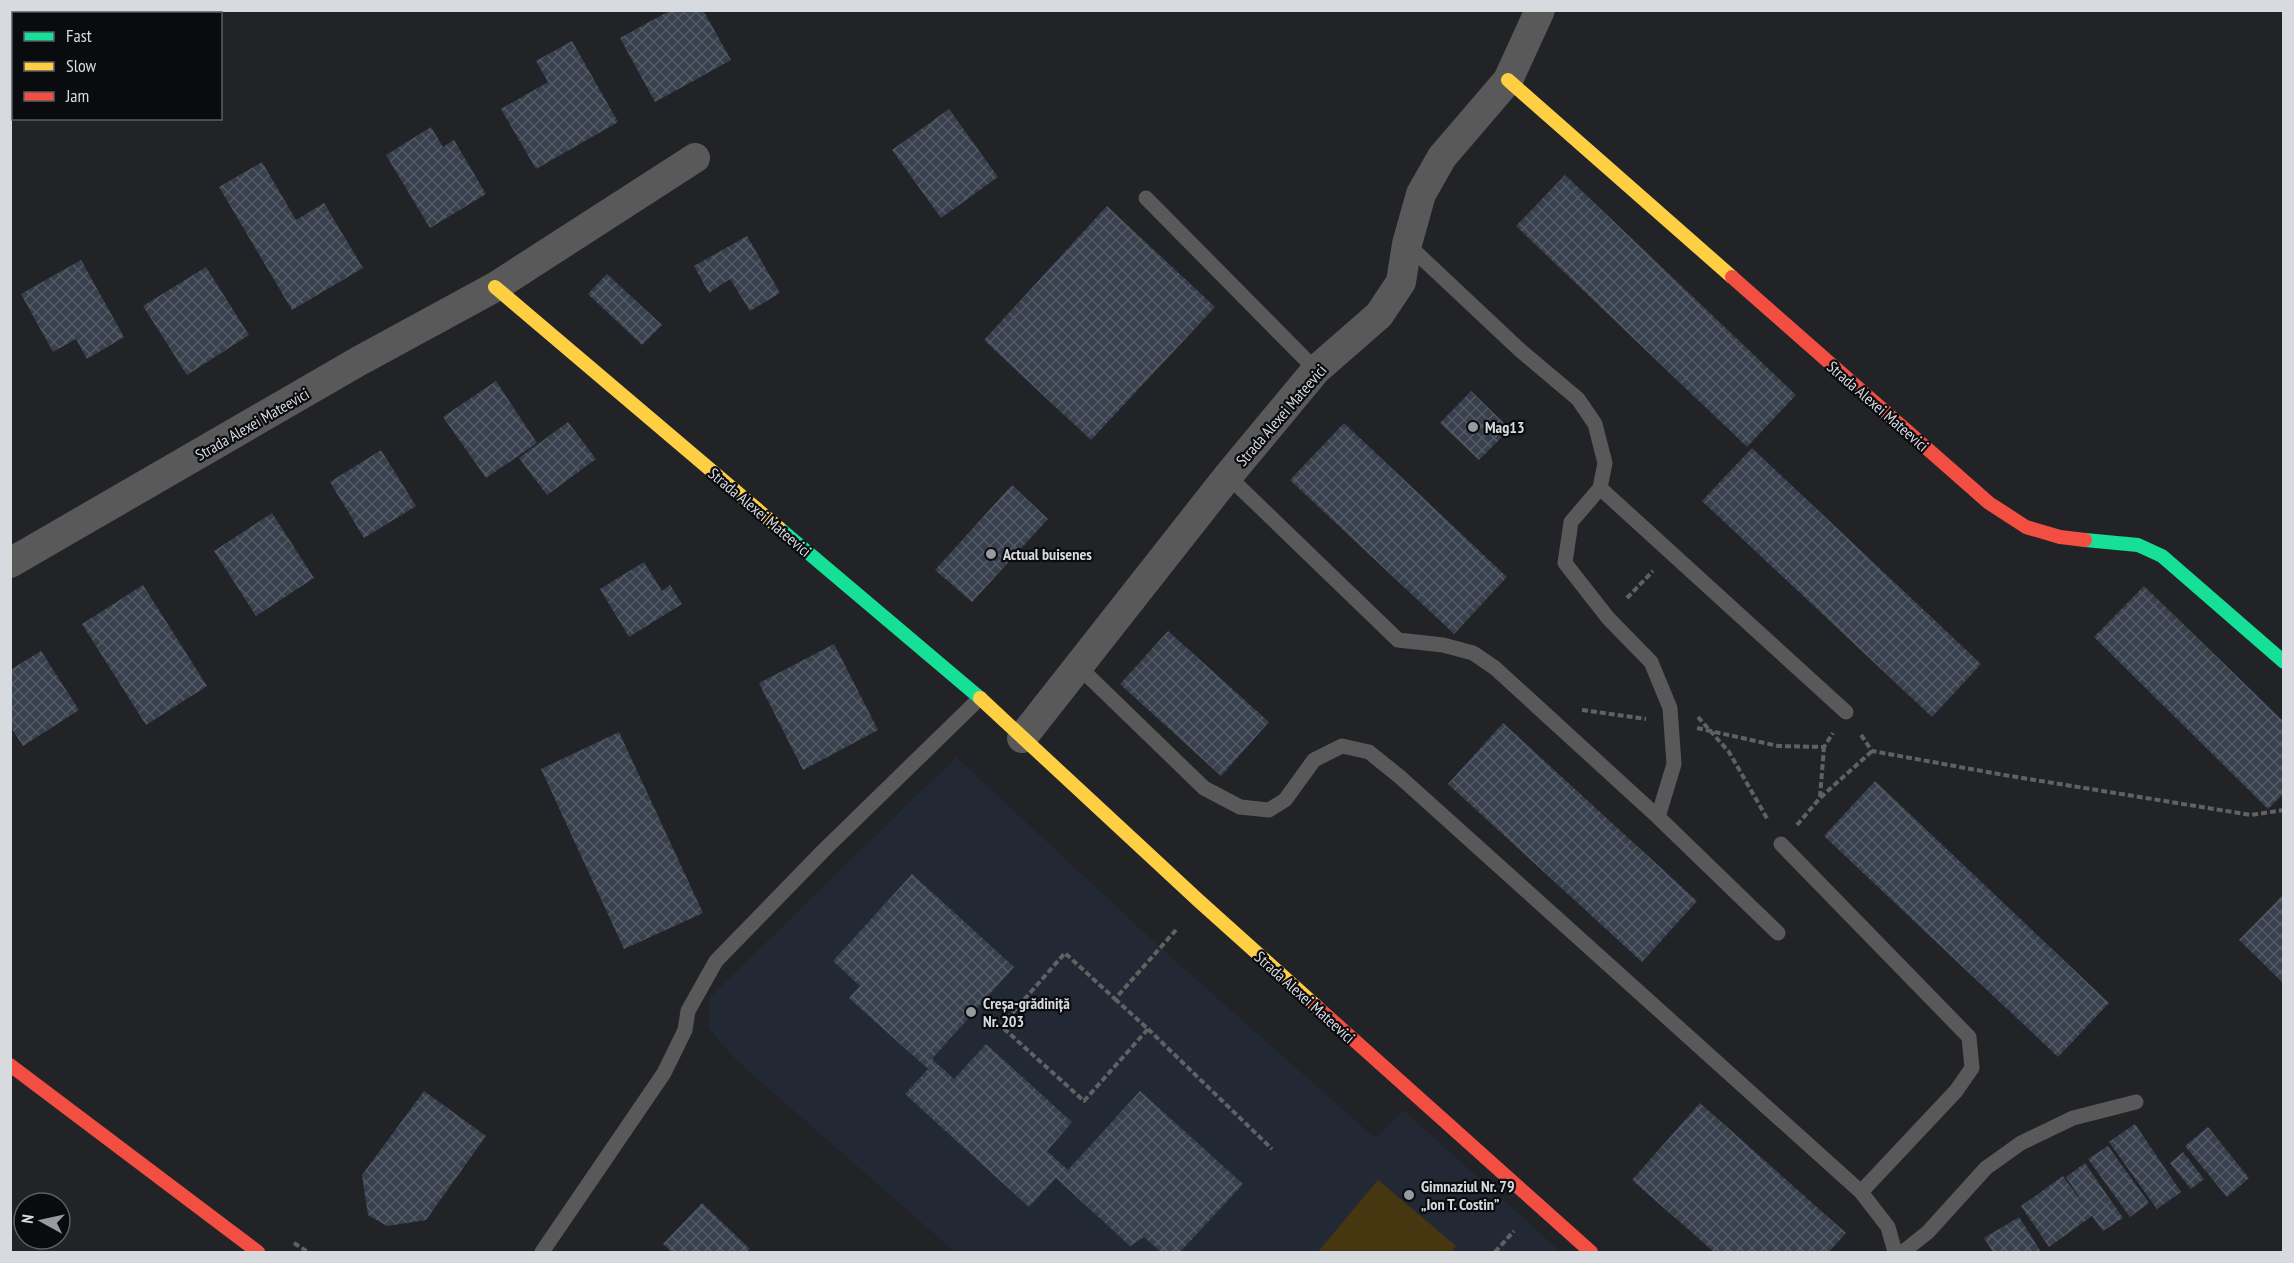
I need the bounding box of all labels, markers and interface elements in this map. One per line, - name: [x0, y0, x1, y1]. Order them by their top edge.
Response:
- legend: [12, 12, 222, 120]
- text: Fast: [66, 24, 92, 47]
- text: Slow: [66, 54, 97, 77]
- text: Jam: [65, 84, 89, 107]
- street label: Strada Alexei Mateevici: [1823, 356, 1933, 456]
- street label: Strada Alexei Mateevici: [1231, 360, 1331, 470]
- street label: Strada Alexei Mateevici: [191, 383, 313, 465]
- place label: Mag13: [1485, 417, 1525, 437]
- marker: Mag13: [1466, 420, 1480, 434]
- street label: Strada Alexei Mateevici: [704, 463, 816, 561]
- place label: Actual buisenes: [1002, 544, 1092, 564]
- marker: Actual buisenes: [984, 547, 998, 561]
- street label: Strada Alexei Mateevici: [1251, 947, 1359, 1047]
- place label: Creșa-grădiniță Nr. 203: [983, 993, 1070, 1031]
- marker: Creșa-grădiniță Nr. 203: [964, 1005, 978, 1019]
- place label: Gimnaziul Nr. 79 „Ion T. Costin”: [1421, 1176, 1515, 1214]
- marker: Gimnaziul Nr. 79 „Ion T. Costin”: [1402, 1188, 1416, 1202]
- north arrow: [12, 1191, 72, 1251]
- text: N: [17, 1213, 38, 1225]

